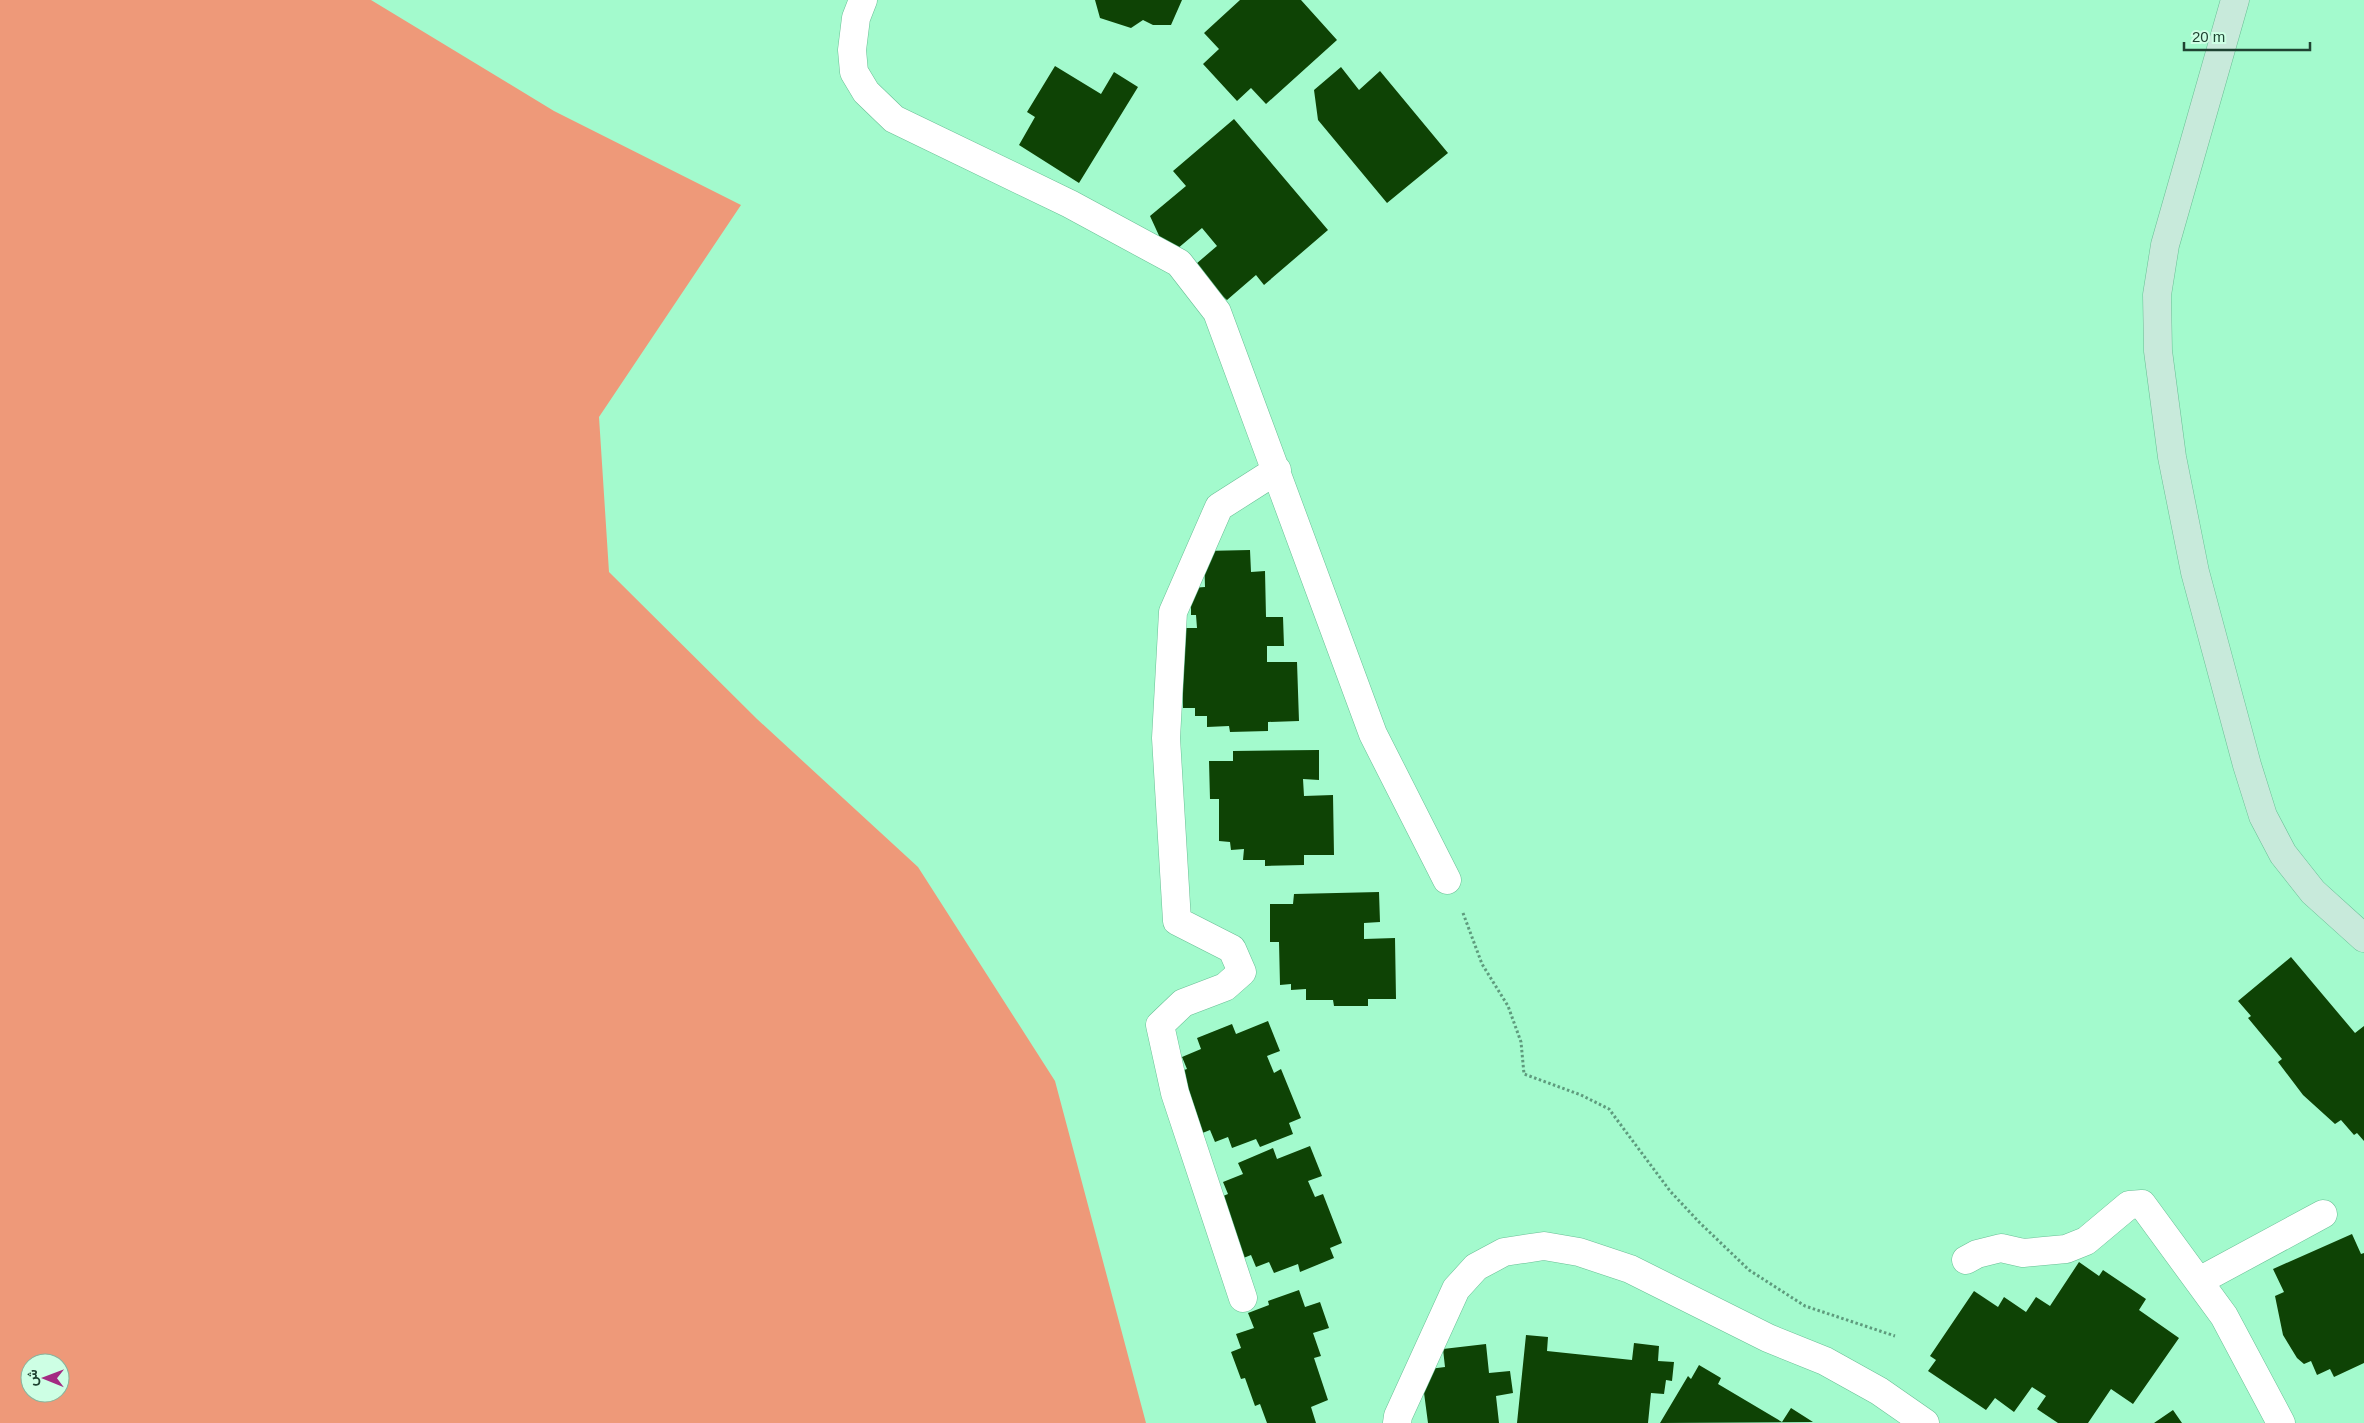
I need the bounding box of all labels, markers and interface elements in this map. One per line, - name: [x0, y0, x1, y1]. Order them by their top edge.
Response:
- scale bar: [2184, 20, 2310, 52]
- text: 20 m: [2192, 28, 2225, 45]
- north arrow: [20, 1353, 70, 1403]
- text: ش: [24, 1369, 41, 1386]

